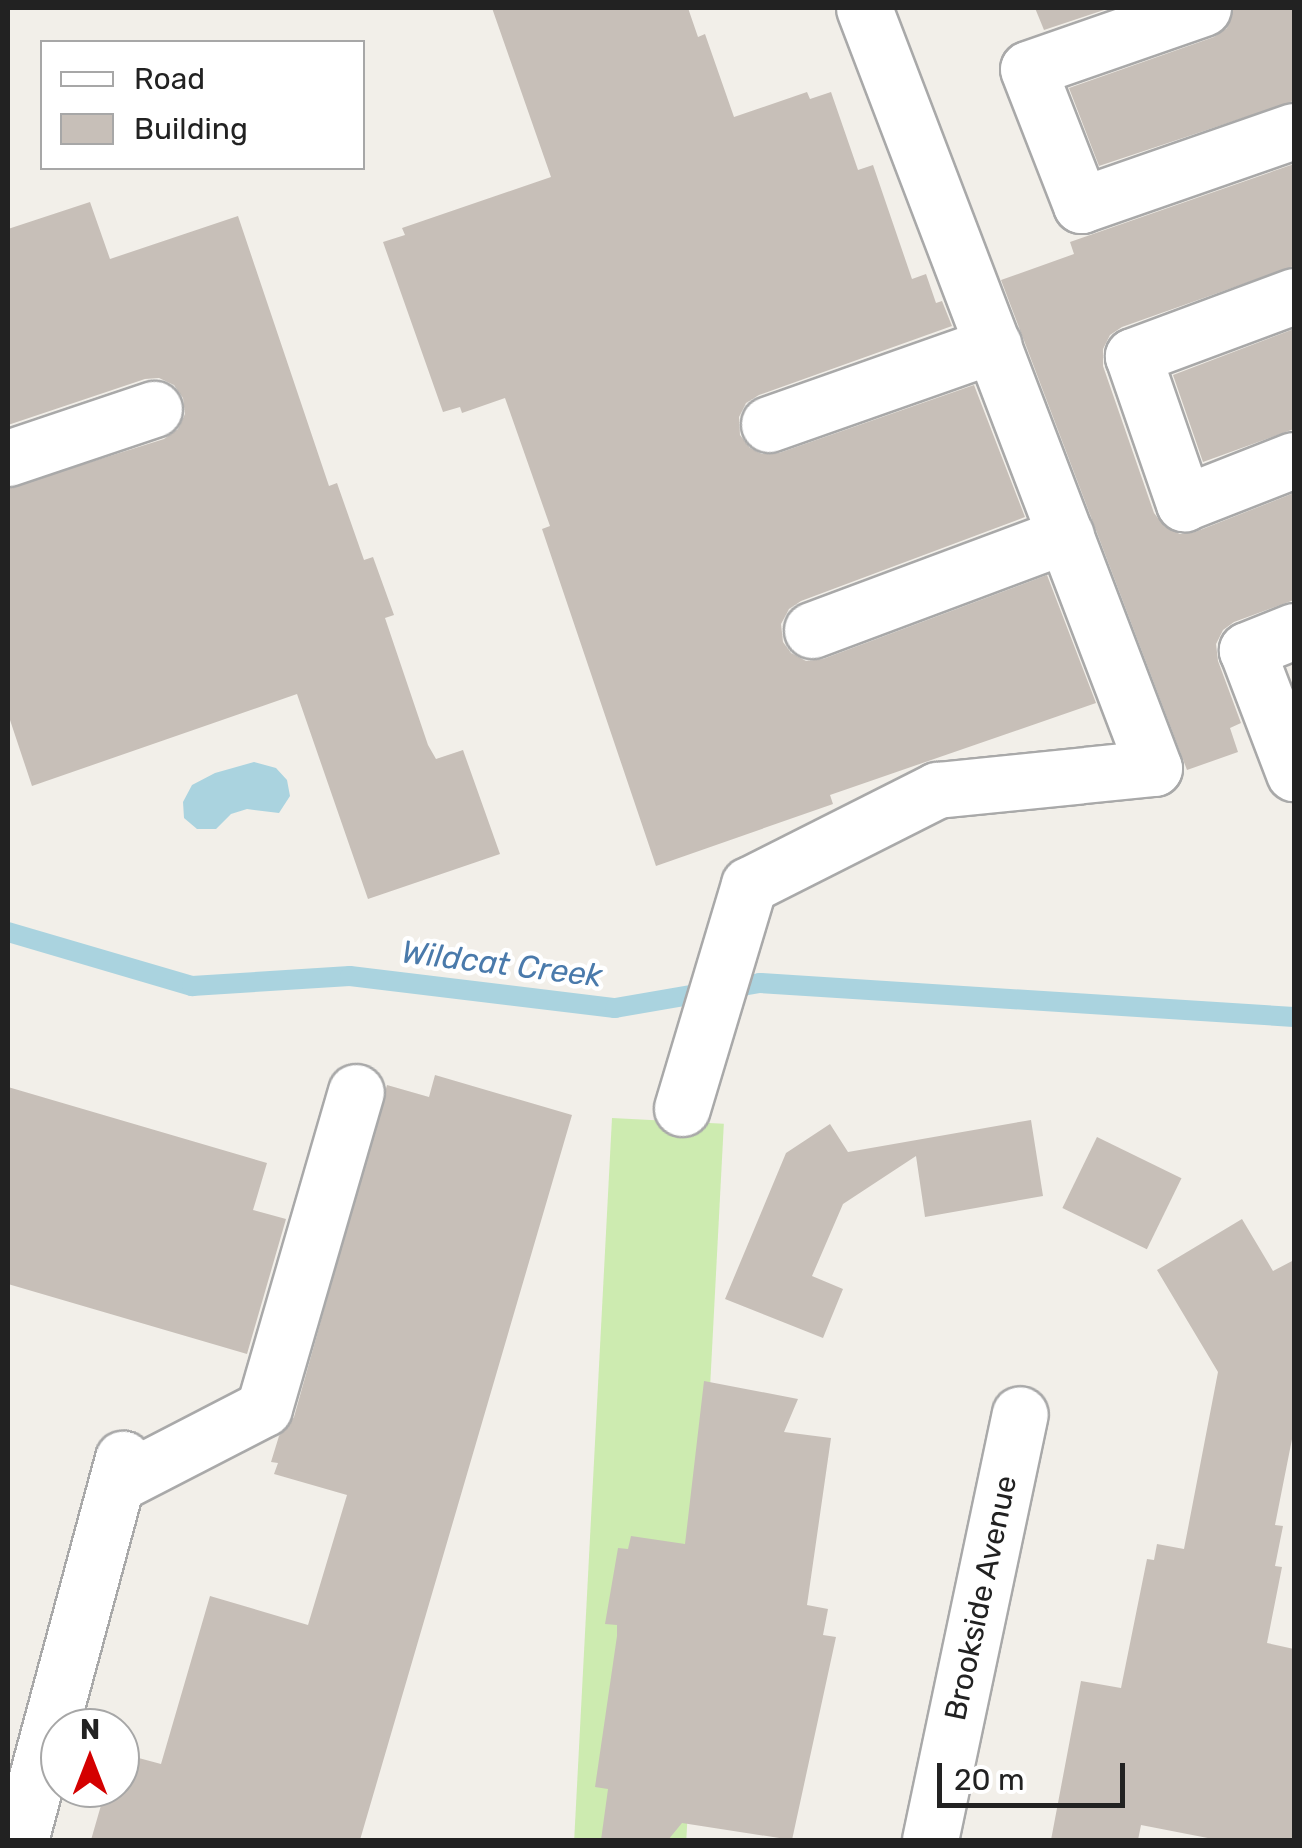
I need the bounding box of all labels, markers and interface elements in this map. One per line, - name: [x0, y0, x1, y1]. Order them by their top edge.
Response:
- legend: [40, 40, 365, 170]
- text: Road: [134, 61, 205, 97]
- text: Building: [134, 111, 248, 147]
- water label: Wildcat Creek: [399, 933, 605, 995]
- street label: Brookside Avenue: [937, 1472, 1025, 1724]
- north arrow: [40, 1708, 140, 1808]
- text: N: [80, 1713, 100, 1746]
- scale bar: [942, 1743, 1130, 1805]
- text: 20 m: [954, 1762, 1025, 1798]

